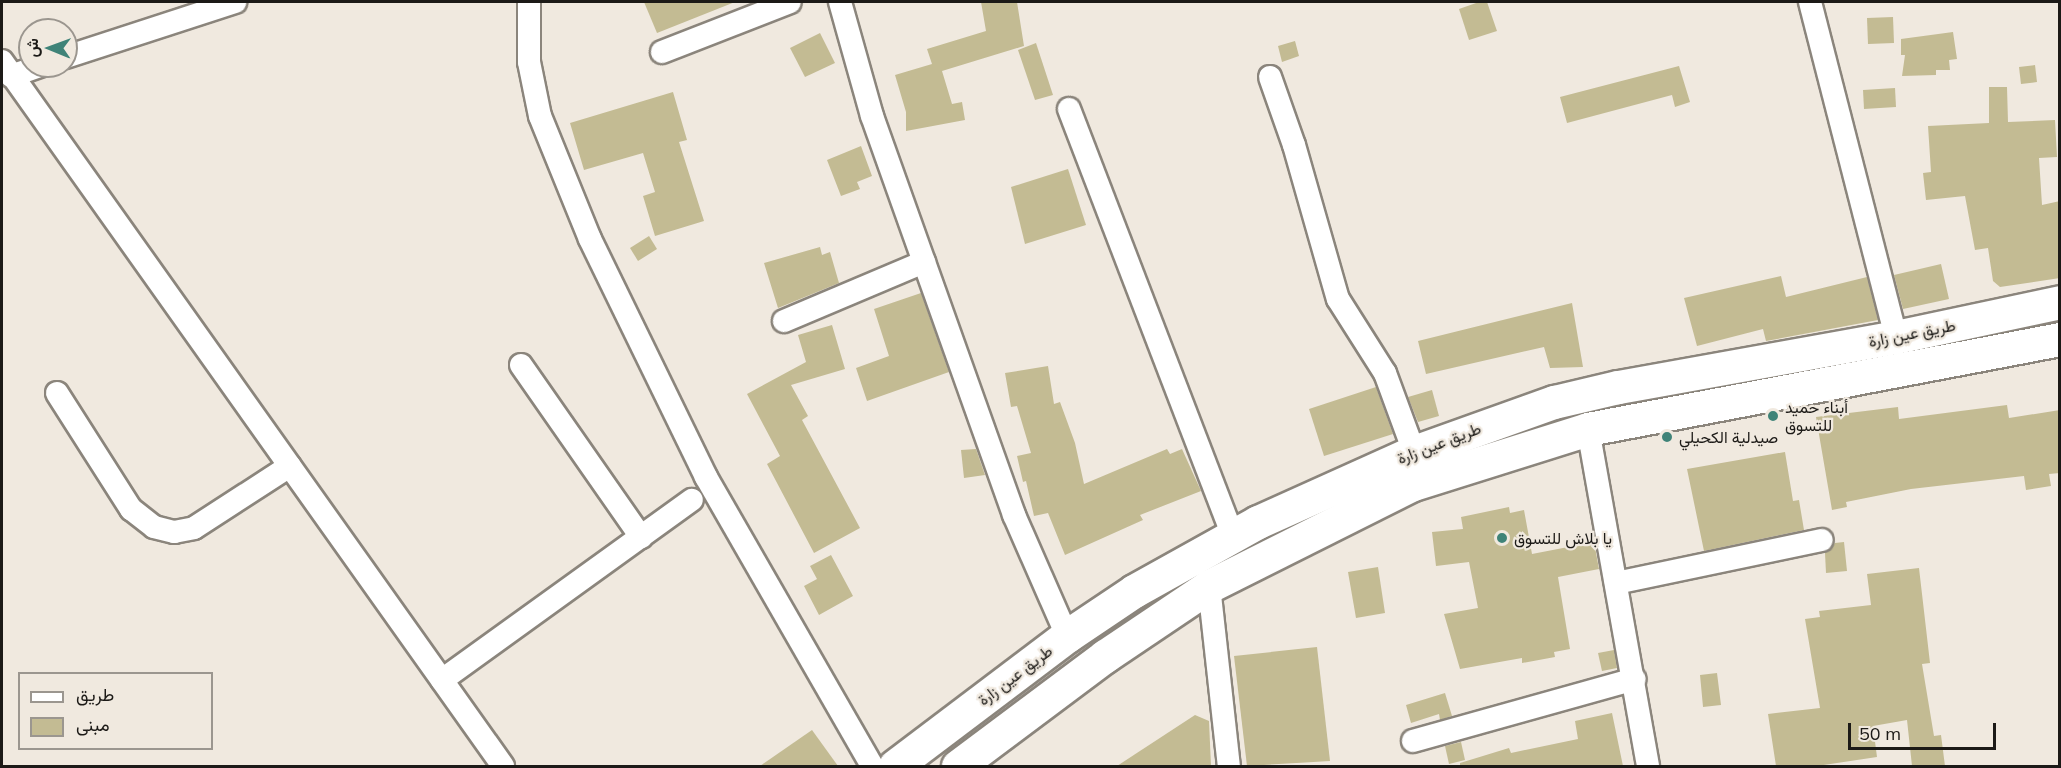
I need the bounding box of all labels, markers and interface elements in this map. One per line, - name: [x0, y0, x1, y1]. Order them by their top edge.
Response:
- north arrow: [18, 18, 78, 78]
- text: ش: [22, 38, 42, 58]
- street label: طريق عين زارة: [1867, 315, 1957, 351]
- place label: أبناء حميد للتسوق: [1785, 397, 1848, 435]
- marker: أبناء حميد للتسوق: [1766, 409, 1780, 423]
- street label: طريق عين زارة: [1394, 418, 1484, 468]
- place label: صيدلية الكحيلي: [1679, 427, 1778, 447]
- marker: صيدلية الكحيلي: [1660, 430, 1674, 444]
- place label: يا بلاش للتسوق: [1514, 528, 1612, 548]
- marker: يا بلاش للتسوق: [1495, 531, 1509, 545]
- street label: طريق عين زارة: [974, 641, 1056, 709]
- legend: [18, 672, 213, 750]
- text: طريق: [76, 683, 114, 706]
- scale bar: [1851, 711, 2000, 749]
- text: مبنى: [76, 713, 110, 736]
- text: 50 m: [1859, 722, 1901, 745]

